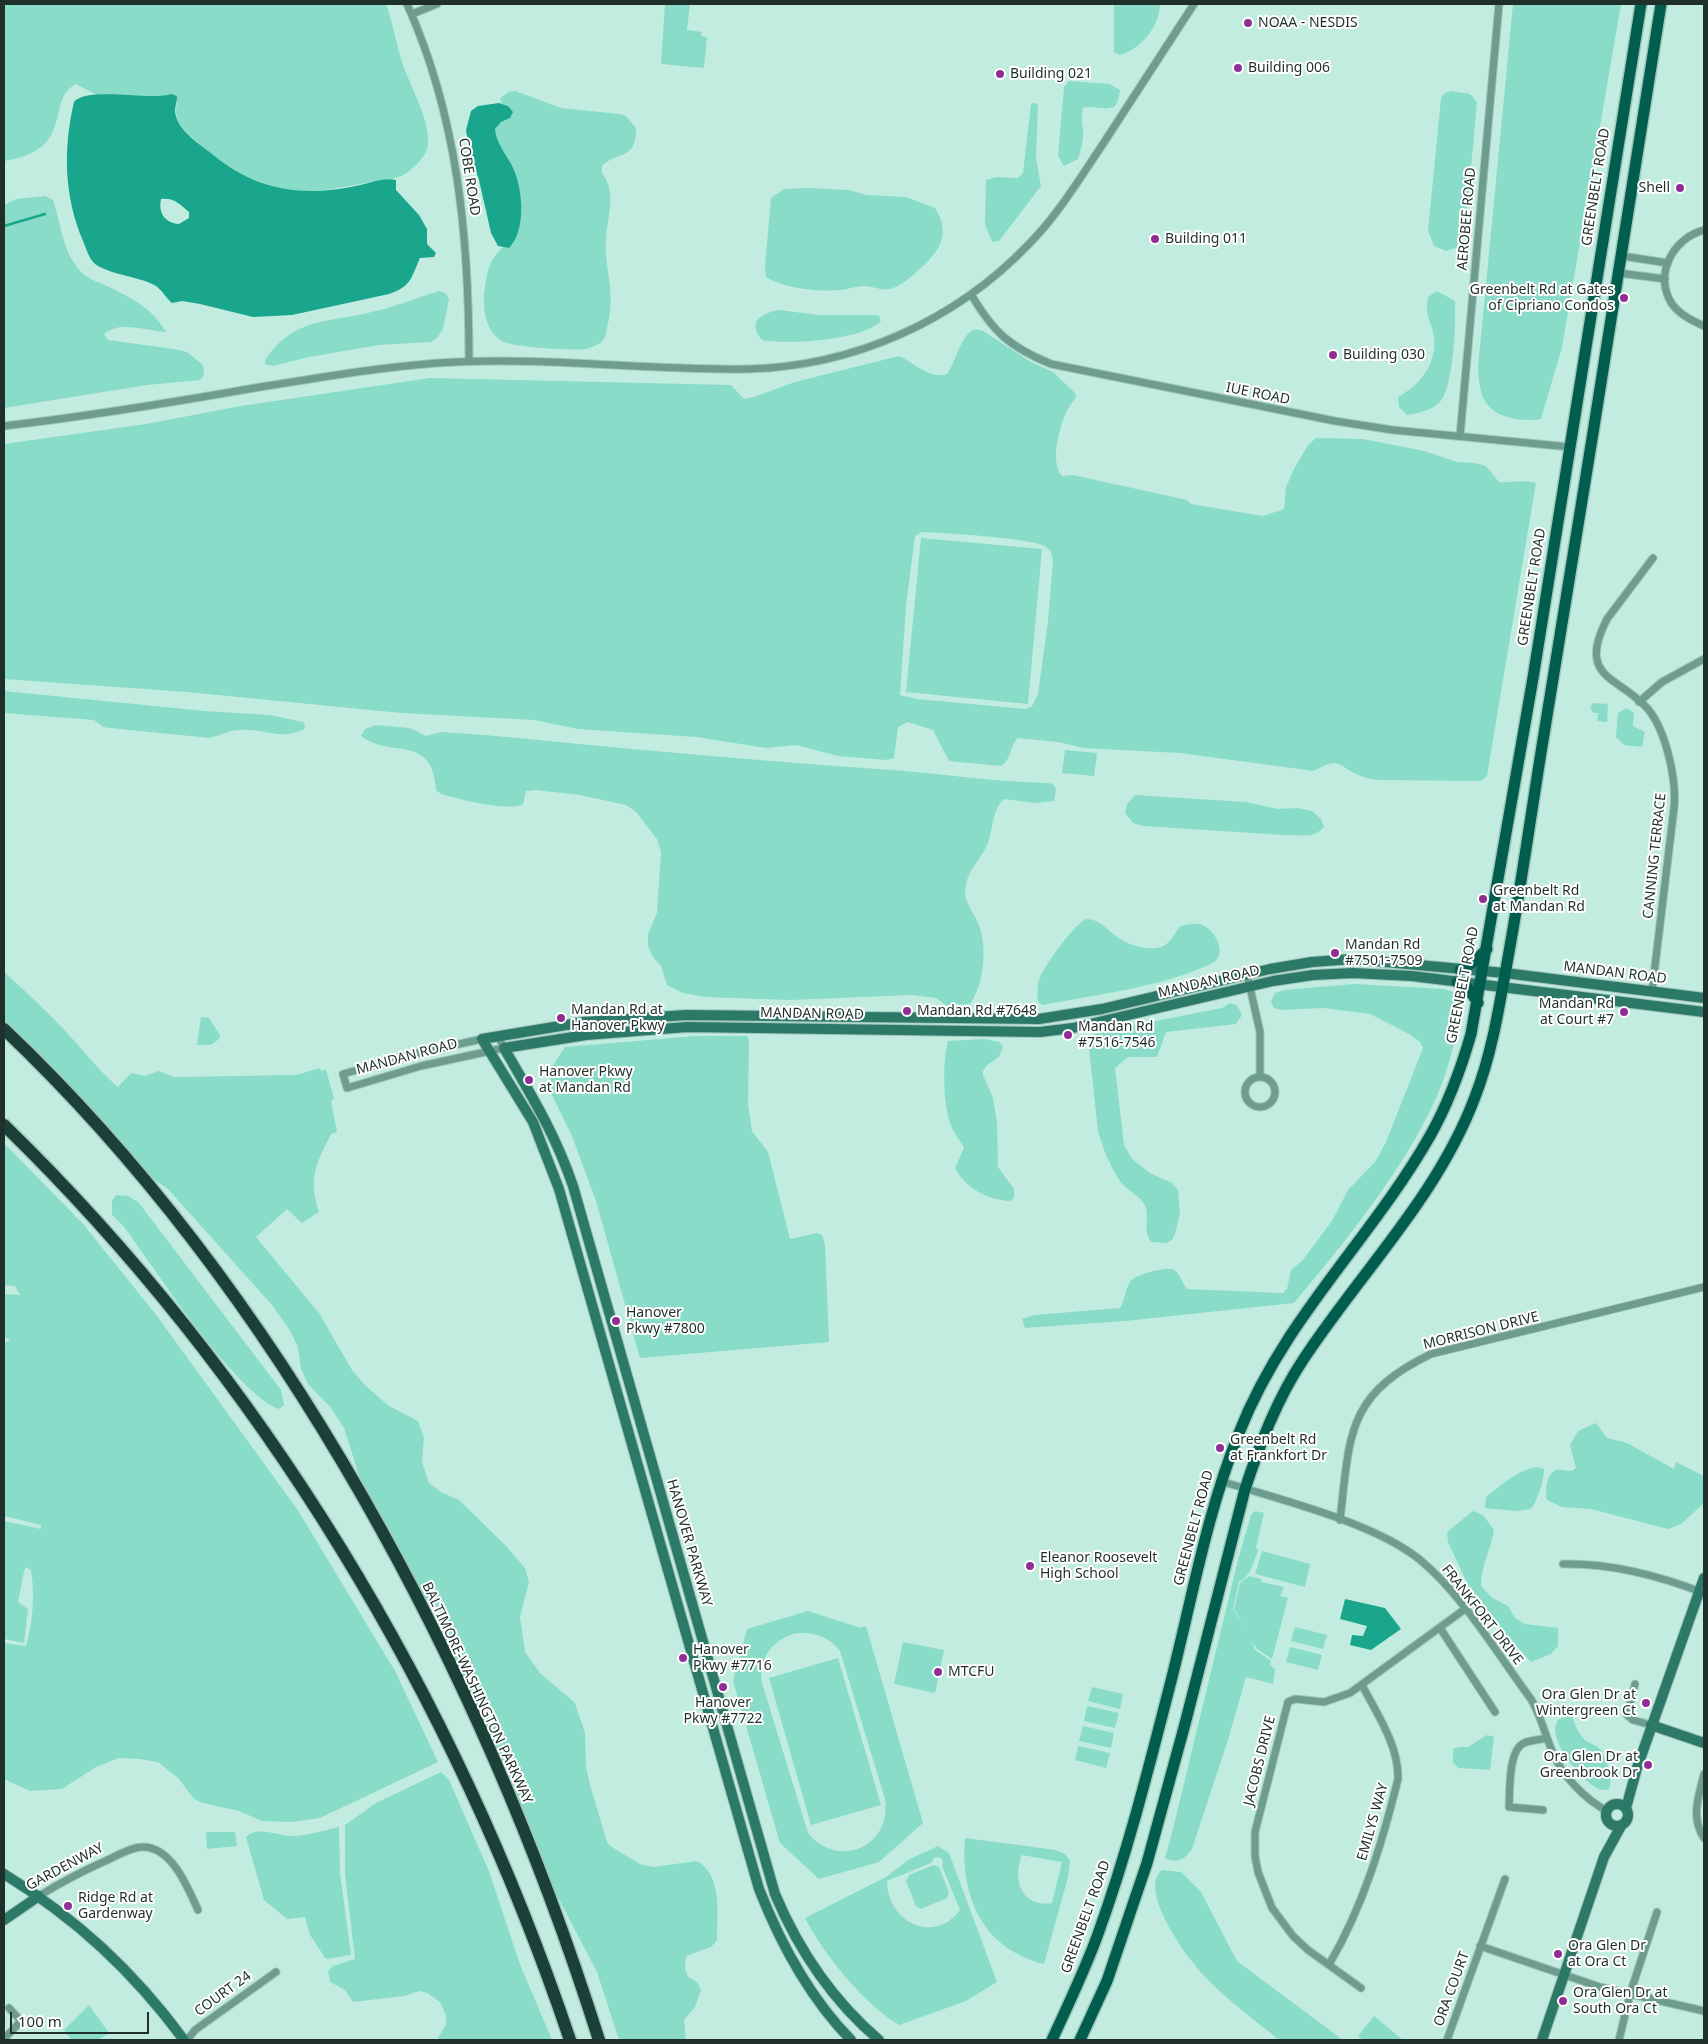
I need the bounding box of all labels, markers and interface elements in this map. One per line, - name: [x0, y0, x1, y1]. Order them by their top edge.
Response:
- place label: NOAA - NESDIS: [1258, 15, 1358, 31]
- marker: NOAA - NESDIS: [1242, 17, 1254, 29]
- place label: Building 006: [1248, 60, 1330, 76]
- marker: Building 006: [1232, 62, 1244, 74]
- place label: Building 021: [1010, 66, 1092, 82]
- marker: Building 021: [994, 68, 1006, 80]
- street label: GREENBELT ROAD: [1578, 127, 1614, 247]
- street label: COBE ROAD: [455, 137, 483, 217]
- street label: AEROBEE ROAD: [1454, 167, 1480, 271]
- place label: Shell: [1639, 180, 1670, 196]
- marker: Shell: [1674, 182, 1686, 194]
- place label: Building 011: [1165, 231, 1247, 247]
- marker: Building 011: [1149, 233, 1161, 245]
- place label: Greenbelt Rd at Gates of Cipriano Condos: [1470, 282, 1614, 314]
- marker: Greenbelt Rd at Gates of Cipriano Condos: [1618, 292, 1630, 304]
- place label: Building 030: [1343, 347, 1425, 363]
- marker: Building 030: [1327, 349, 1339, 361]
- street label: IUE ROAD: [1225, 380, 1291, 408]
- street label: GREENBELT ROAD: [1514, 527, 1550, 647]
- street label: CANNING TERRACE: [1640, 792, 1670, 920]
- place label: Greenbelt Rd at Mandan Rd: [1493, 883, 1585, 916]
- marker: Greenbelt Rd at Mandan Rd: [1477, 893, 1489, 905]
- street label: GREENBELT ROAD: [1443, 925, 1483, 1045]
- place label: Mandan Rd #7501-7509: [1345, 937, 1423, 970]
- marker: Mandan Rd #7501-7509: [1329, 947, 1341, 959]
- street label: MANDAN ROAD: [1562, 958, 1668, 988]
- street label: MANDAN ROAD: [1156, 962, 1262, 1002]
- place label: Mandan Rd at Court #7: [1539, 996, 1614, 1028]
- place label: Mandan Rd at Hanover Pkwy: [571, 1002, 665, 1034]
- place label: Mandan Rd #7648: [917, 1003, 1037, 1019]
- street label: MANDAN ROAD: [760, 1005, 864, 1023]
- marker: Mandan Rd #7648: [901, 1005, 913, 1017]
- marker: Mandan Rd at Court #7: [1618, 1006, 1630, 1018]
- marker: Mandan Rd at Hanover Pkwy: [555, 1012, 567, 1024]
- place label: Mandan Rd #7516-7546: [1078, 1019, 1156, 1052]
- marker: Mandan Rd #7516-7546: [1062, 1029, 1074, 1041]
- street label: MANDAN ROAD: [355, 1035, 459, 1079]
- place label: Hanover Pkwy at Mandan Rd: [539, 1064, 633, 1096]
- marker: Hanover Pkwy at Mandan Rd: [523, 1074, 535, 1086]
- place label: Hanover Pkwy #7800: [626, 1305, 705, 1338]
- street label: MORRISON DRIVE: [1421, 1309, 1541, 1353]
- marker: Hanover Pkwy #7800: [610, 1315, 622, 1327]
- place label: Greenbelt Rd at Frankfort Dr: [1230, 1432, 1327, 1464]
- marker: Greenbelt Rd at Frankfort Dr: [1214, 1442, 1226, 1454]
- street label: GREENBELT ROAD: [1170, 1468, 1218, 1588]
- street label: HANOVER PARKWAY: [663, 1477, 715, 1609]
- place label: Eleanor Roosevelt High School: [1040, 1550, 1157, 1582]
- marker: Eleanor Roosevelt High School: [1024, 1560, 1036, 1572]
- street label: FRANKFORT DRIVE: [1438, 1562, 1526, 1668]
- street label: BALTIMORE-WASHINGTON PARKWAY: [418, 1580, 536, 1806]
- place label: Hanover Pkwy #7716: [693, 1642, 772, 1674]
- marker: Hanover Pkwy #7716: [677, 1652, 689, 1664]
- place label: MTCFU: [948, 1664, 995, 1680]
- marker: MTCFU: [932, 1666, 944, 1678]
- marker: Hanover Pkwy #7722: [717, 1681, 729, 1693]
- place label: Ora Glen Dr at Wintergreen Ct: [1536, 1687, 1636, 1720]
- place label: Hanover Pkwy #7722: [684, 1695, 762, 1728]
- marker: Ora Glen Dr at Wintergreen Ct: [1640, 1697, 1652, 1709]
- street label: JACOBS DRIVE: [1241, 1714, 1279, 1808]
- place label: Ora Glen Dr at Greenbrook Dr: [1540, 1749, 1638, 1781]
- marker: Ora Glen Dr at Greenbrook Dr: [1642, 1759, 1654, 1771]
- street label: EMILYS WAY: [1354, 1781, 1392, 1863]
- street label: GARDENWAY: [24, 1840, 106, 1894]
- street label: GREENBELT ROAD: [1058, 1858, 1114, 1976]
- place label: Ridge Rd at Gardenway: [78, 1890, 153, 1922]
- marker: Ridge Rd at Gardenway: [62, 1900, 74, 1912]
- place label: Ora Glen Dr at Ora Ct: [1568, 1938, 1646, 1970]
- marker: Ora Glen Dr at Ora Ct: [1552, 1948, 1564, 1960]
- street label: ORA COURT: [1431, 1949, 1473, 2029]
- street label: COURT 24: [191, 1968, 255, 2020]
- place label: Ora Glen Dr at South Ora Ct: [1573, 1985, 1667, 2018]
- marker: Ora Glen Dr at South Ora Ct: [1557, 1995, 1569, 2007]
- scale bar: [12, 2002, 151, 2034]
- text: 100 m: [18, 2011, 62, 2031]

